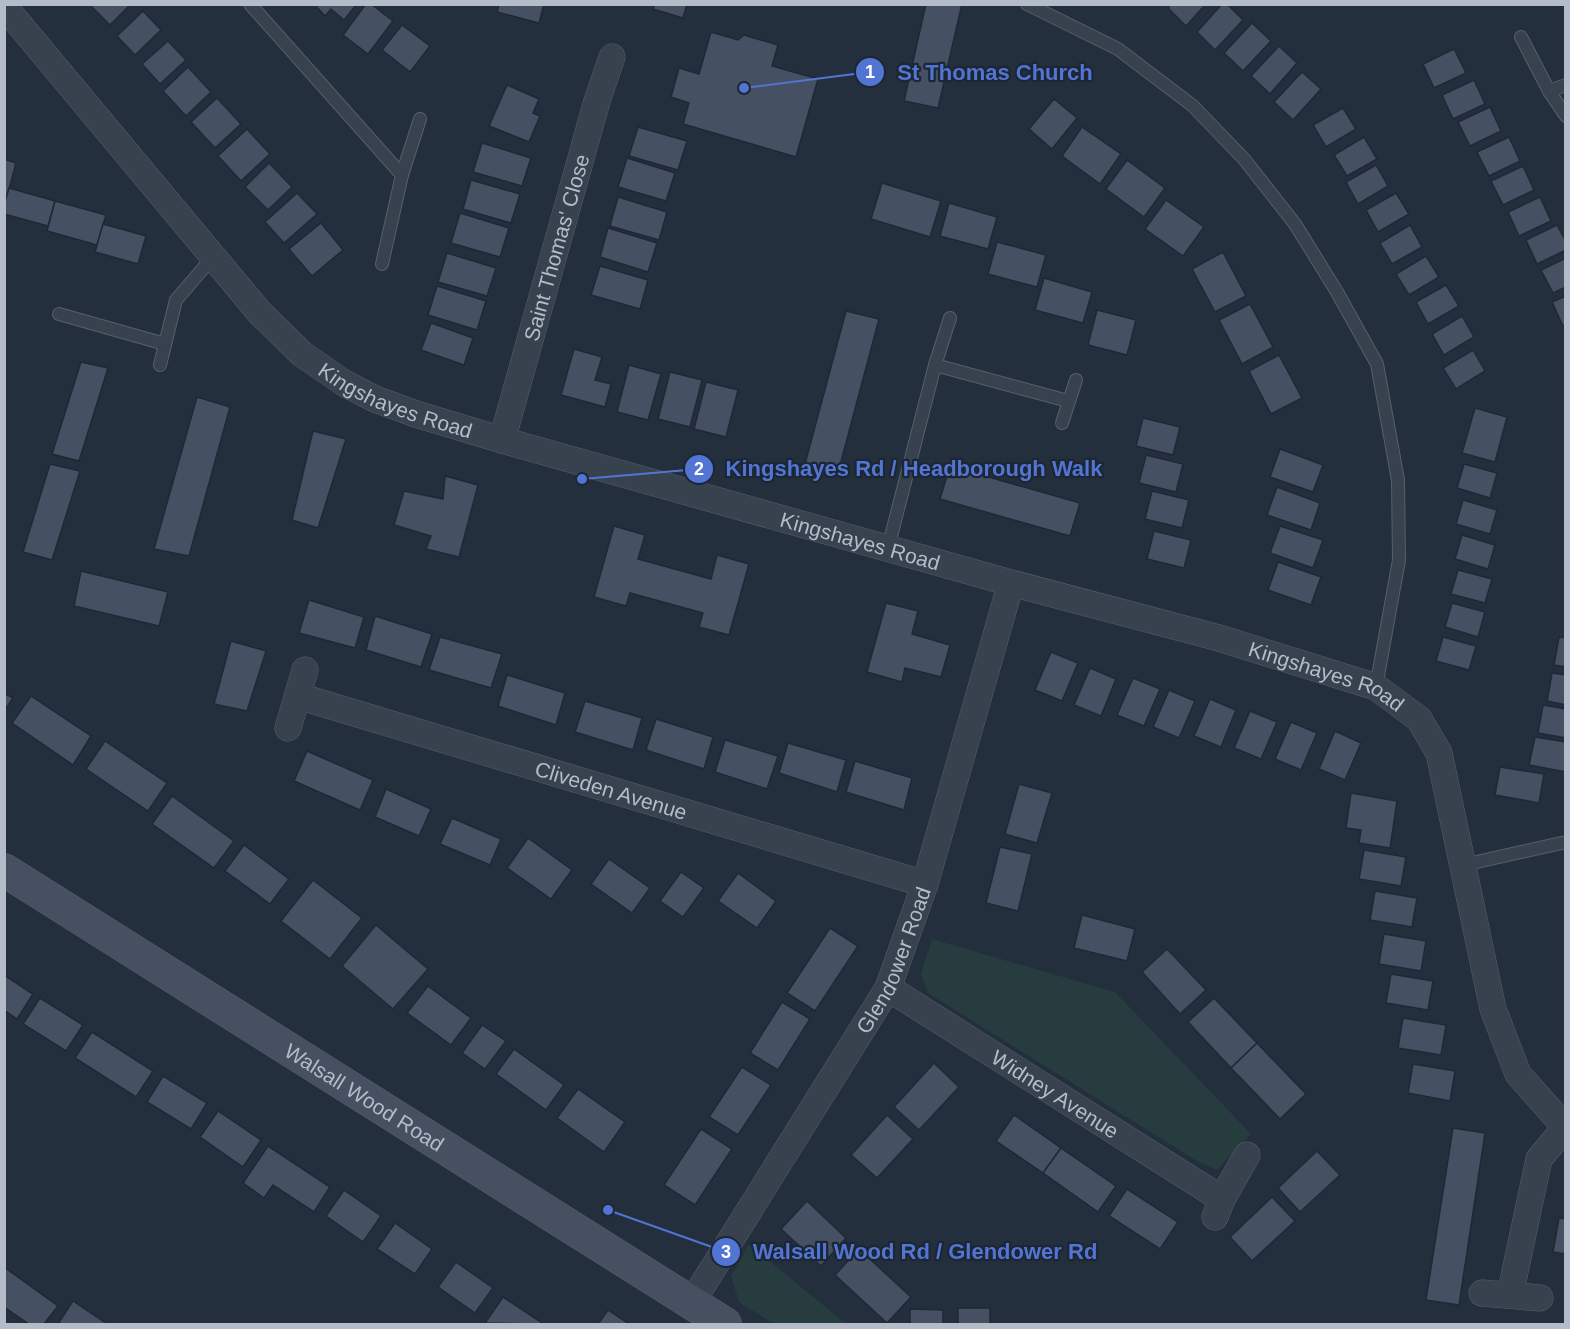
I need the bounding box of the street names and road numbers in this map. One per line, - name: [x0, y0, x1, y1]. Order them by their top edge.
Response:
- street label: Saint Thomas' Close: [519, 151, 593, 343]
- street label: Kingshayes Road: [315, 358, 475, 442]
- street label: Kingshayes Road: [778, 507, 943, 574]
- street label: Kingshayes Road: [1246, 637, 1409, 715]
- street label: Cliveden Avenue: [533, 756, 690, 824]
- street label: Glendower Road: [851, 884, 935, 1037]
- street label: Walsall Wood Road: [281, 1038, 448, 1156]
- street label: Widney Avenue: [988, 1045, 1123, 1142]

